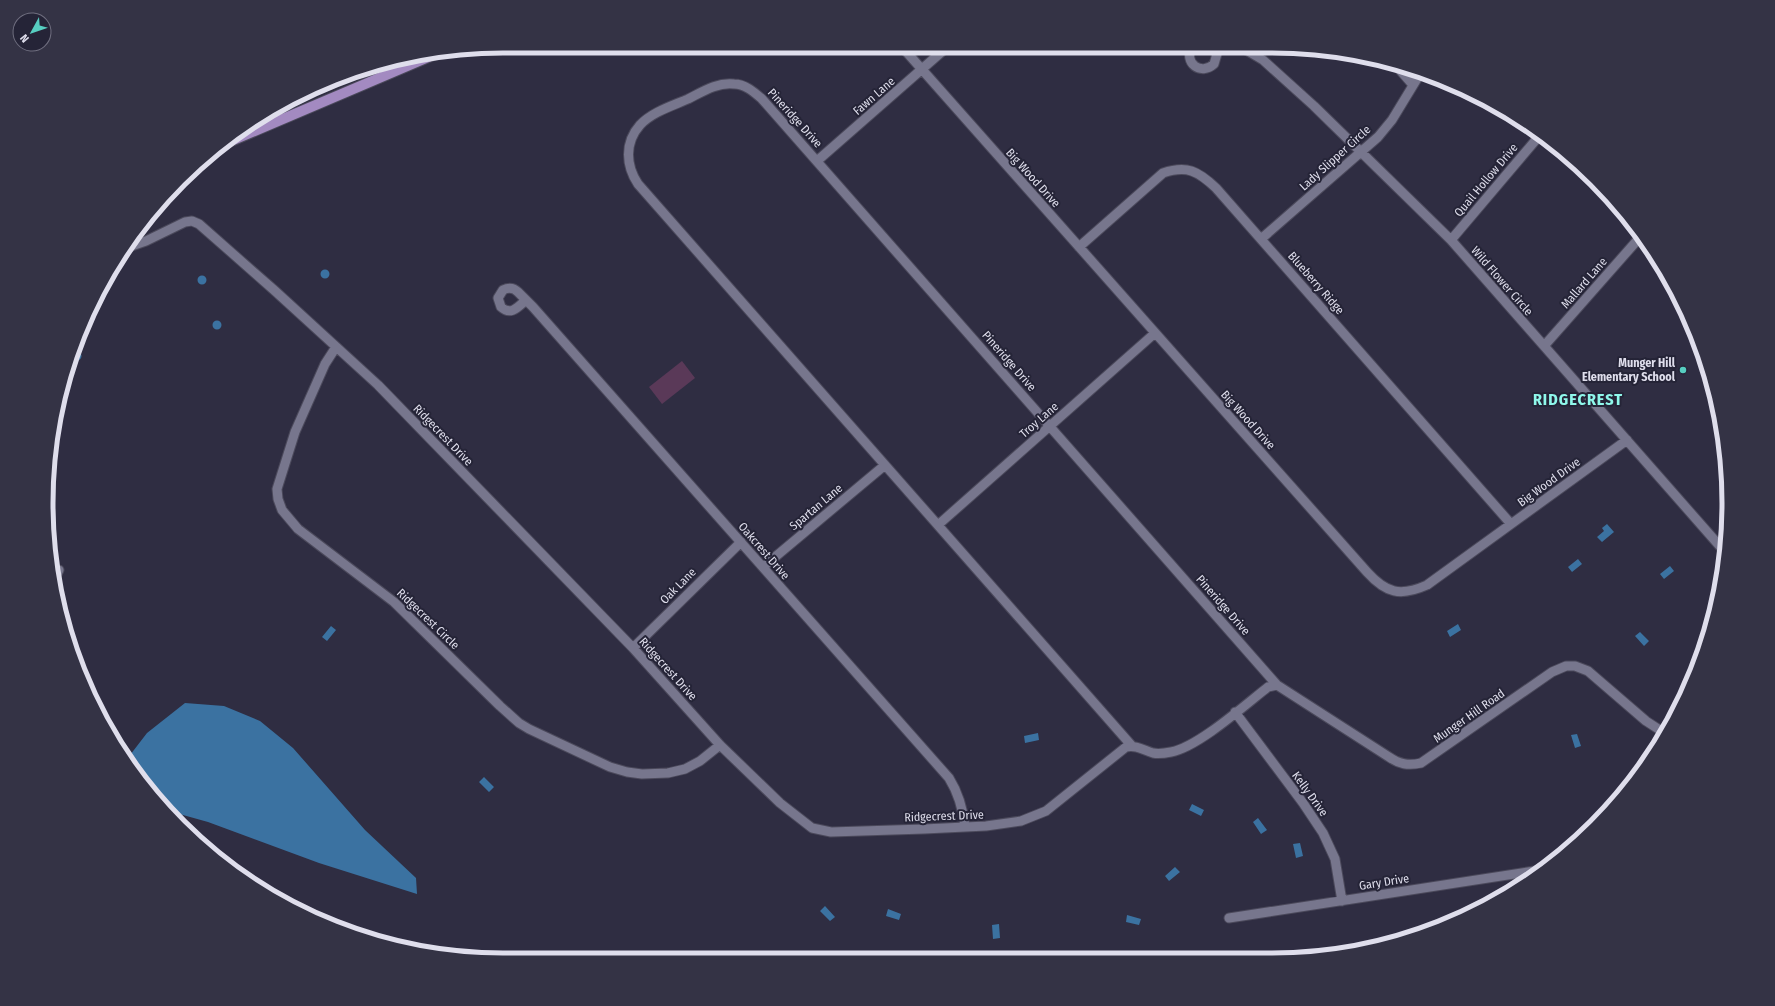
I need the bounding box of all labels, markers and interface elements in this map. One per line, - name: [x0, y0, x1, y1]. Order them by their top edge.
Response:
- north arrow: [12, 12, 52, 52]
- text: N: [18, 31, 32, 45]
- street label: Fawn Lane: [850, 74, 898, 118]
- street label: Pineridge Drive: [765, 86, 825, 151]
- street label: Lady Slipper Circle: [1297, 122, 1373, 194]
- street label: Quail Hollow Drive: [1451, 141, 1521, 219]
- street label: Big Wood Drive: [1003, 146, 1063, 210]
- street label: Wild Flower Circle: [1468, 244, 1536, 318]
- street label: Blueberry Ridge: [1285, 249, 1347, 317]
- street label: Mallard Lane: [1558, 255, 1610, 311]
- street label: Pineridge Drive: [979, 328, 1039, 394]
- place label: Munger Hill Elementary School: [1582, 356, 1676, 384]
- marker: Munger Hill Elementary School: [1678, 365, 1688, 375]
- street label: Big Wood Drive: [1218, 388, 1278, 452]
- district label: RIDGECREST: [1533, 390, 1623, 409]
- street label: Troy Lane: [1017, 399, 1061, 441]
- street label: Ridgecrest Drive: [410, 402, 476, 469]
- street label: Big Wood Drive: [1515, 454, 1583, 509]
- street label: Spartan Lane: [787, 481, 845, 533]
- street label: Oakcrest Drive: [735, 520, 793, 582]
- street label: Oak Lane: [657, 565, 699, 607]
- street label: Pineridge Drive: [1193, 572, 1253, 638]
- street label: Ridgecrest Circle: [394, 586, 462, 652]
- street label: Ridgecrest Drive: [636, 635, 700, 703]
- street label: Munger Hill Road: [1431, 686, 1507, 746]
- street label: Kelly Drive: [1289, 769, 1331, 819]
- street label: Ridgecrest Drive: [904, 808, 984, 824]
- street label: Gary Drive: [1358, 871, 1410, 893]

